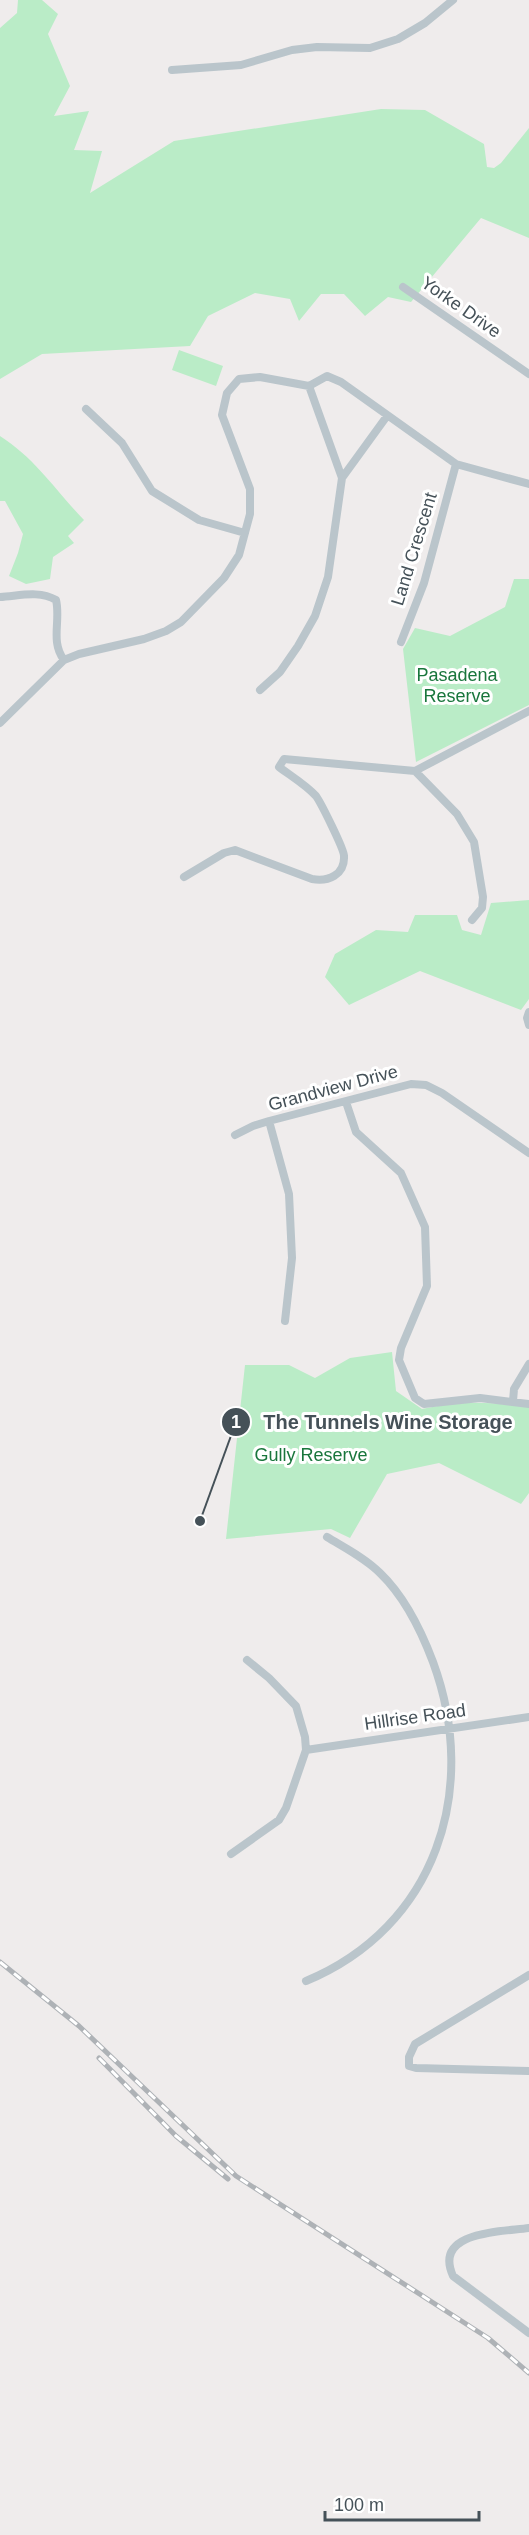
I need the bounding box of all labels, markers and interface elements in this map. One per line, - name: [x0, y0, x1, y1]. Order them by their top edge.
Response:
- street label: Yorke Drive: [417, 272, 505, 342]
- street label: Land Crescent: [387, 490, 441, 608]
- park label: Pasadena Reserve: [416, 665, 499, 706]
- street label: Grandview Drive: [266, 1061, 400, 1115]
- callout: The Tunnels Wine Storage: [221, 1403, 524, 1441]
- text: The Tunnels Wine Storage: [263, 1411, 513, 1433]
- text: 1: [231, 1412, 241, 1432]
- park label: Gully Reserve: [254, 1445, 368, 1465]
- street label: Hillrise Road: [363, 1700, 467, 1734]
- scale bar: [325, 2484, 480, 2522]
- text: 100 m: [334, 2495, 384, 2515]

